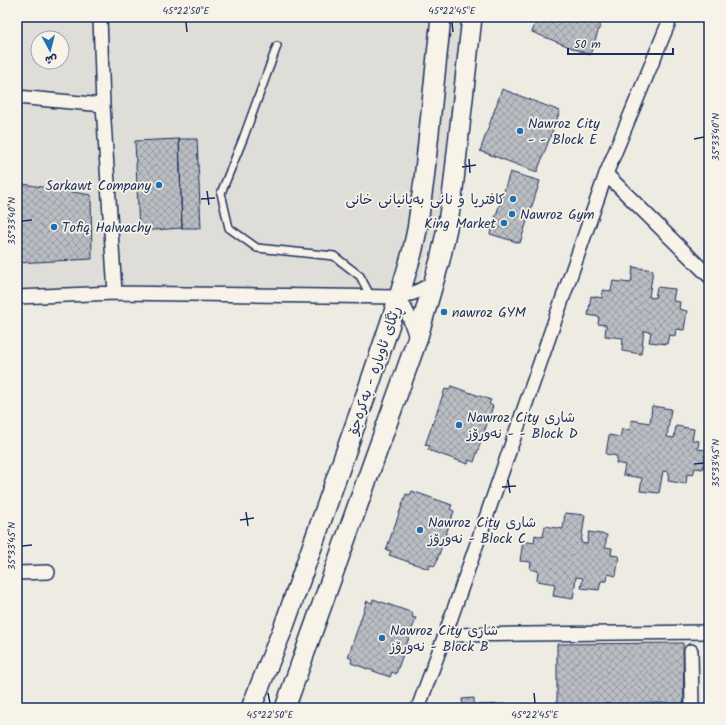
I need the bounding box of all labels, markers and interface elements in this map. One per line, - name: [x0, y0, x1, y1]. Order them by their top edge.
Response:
- text: 45°22'50"E: [163, 3, 211, 19]
- text: 45°22'45"E: [428, 3, 477, 19]
- north arrow: [30, 30, 70, 70]
- scale bar: [568, 30, 673, 56]
- text: 50 m: [574, 35, 601, 54]
- text: ش: [44, 49, 58, 69]
- place label: Nawroz City - - Block E: [528, 113, 600, 151]
- text: 35°33'40"N: [708, 113, 724, 161]
- marker: Nawroz City - - Block E: [515, 126, 525, 136]
- place label: Sarkawt Company: [46, 175, 151, 197]
- marker: Sarkawt Company: [154, 180, 164, 190]
- place label: کافتریا و نانی بەیانیانی خانی: [345, 189, 505, 211]
- marker: کافتریا و نانی بەیانیانی خانی: [508, 194, 518, 204]
- text: 35°33'40"N: [4, 197, 20, 245]
- place label: Nawroz Gym: [520, 204, 594, 226]
- marker: Nawroz Gym: [507, 209, 517, 219]
- place label: King Market: [424, 213, 497, 235]
- place label: Tofiq Halwachy: [62, 217, 152, 239]
- marker: King Market: [499, 218, 509, 228]
- marker: Tofiq Halwachy: [49, 222, 59, 232]
- place label: nawroz GYM: [452, 302, 526, 324]
- street label: ڕێگای ئاوبارە - بەکرەجۆ: [342, 303, 408, 439]
- marker: nawroz GYM: [439, 307, 449, 317]
- place label: Nawroz City شاری نەورۆز - - Block D: [466, 407, 578, 445]
- marker: Nawroz City شاری نەورۆز - - Block D: [454, 420, 464, 430]
- text: 35°33'45"N: [708, 439, 724, 487]
- place label: Nawroz City شاری نەورۆز - Block C: [427, 512, 536, 550]
- text: 35°33'45"N: [4, 522, 20, 570]
- marker: Nawroz City شاری نەورۆز - Block C: [415, 525, 425, 535]
- place label: Nawroz City شاری نەورۆز - Block B: [389, 620, 498, 658]
- marker: Nawroz City شاری نەورۆز - Block B: [377, 633, 387, 643]
- text: 45°22'50"E: [247, 707, 295, 723]
- text: 45°22'45"E: [511, 707, 560, 723]

